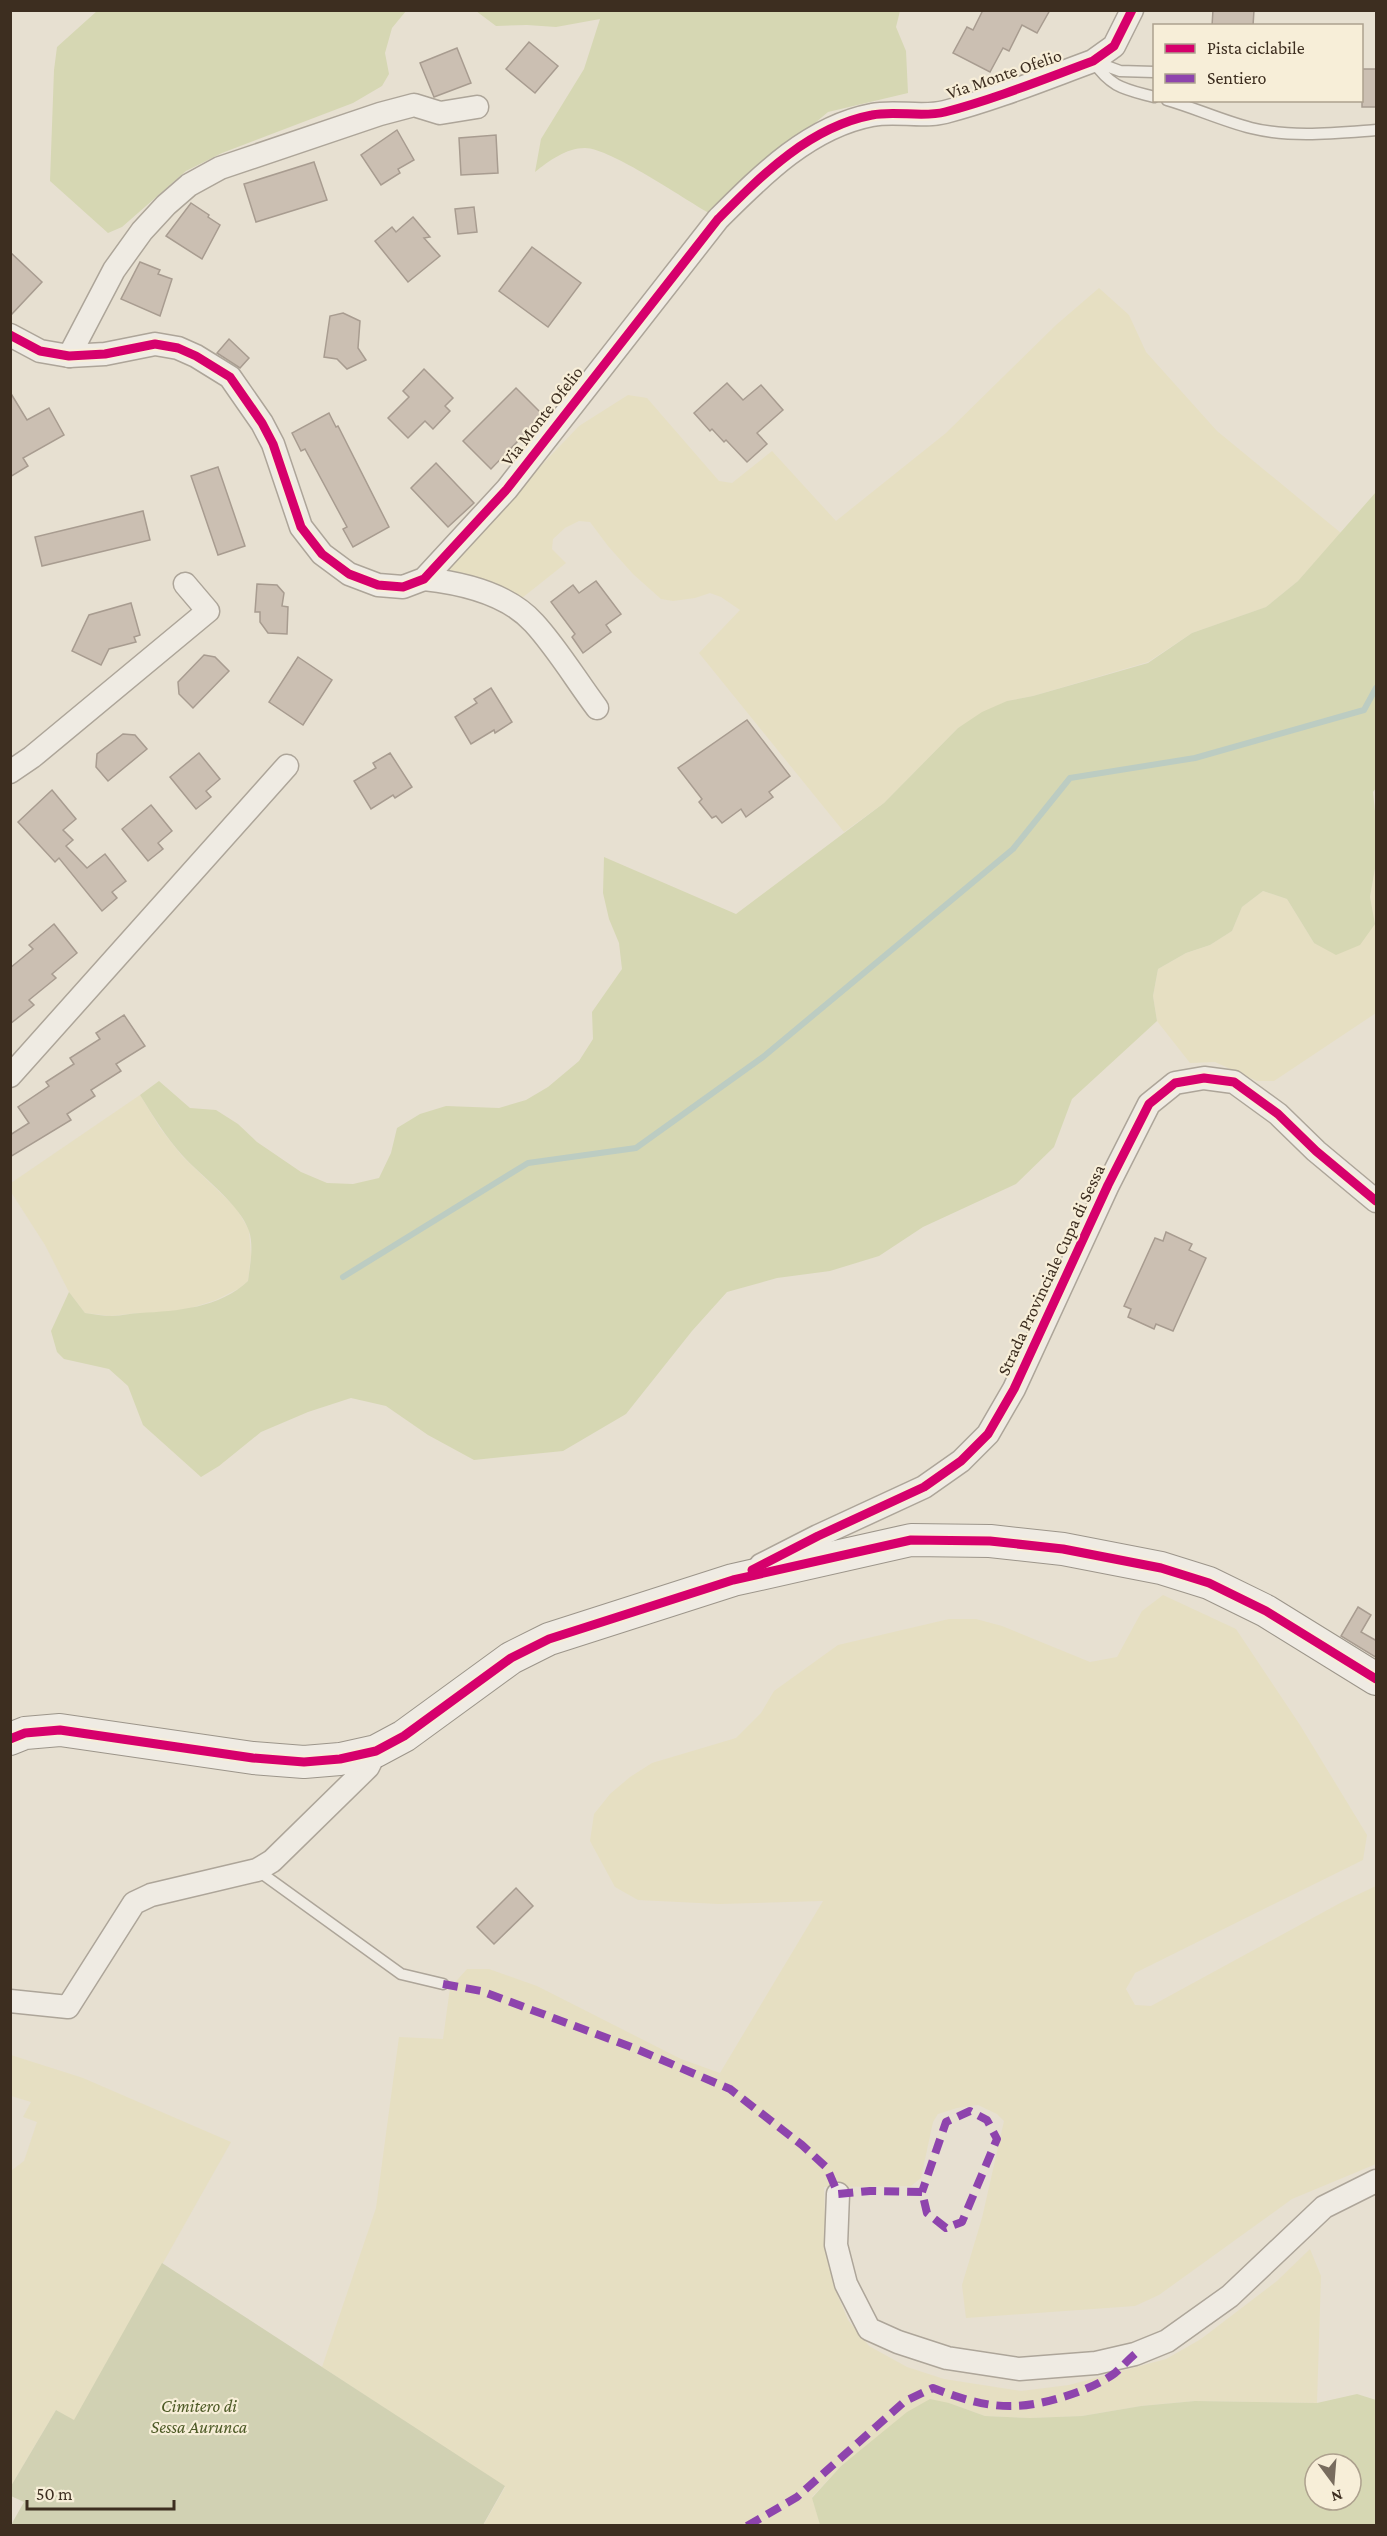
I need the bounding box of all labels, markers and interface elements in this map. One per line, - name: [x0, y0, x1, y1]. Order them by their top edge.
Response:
- legend: [1153, 24, 1363, 102]
- text: Pista ciclabile: [1207, 38, 1305, 58]
- street label: Via Monte Ofelio: [944, 45, 1064, 103]
- text: Sentiero: [1207, 68, 1267, 88]
- street label: Via Monte Ofelio: [497, 362, 587, 470]
- street label: Strada Provinciale Cupa di Sessa: [993, 1161, 1109, 1379]
- park label: Cimitero di Sessa Aurunca: [151, 2396, 248, 2437]
- north arrow: [1303, 2452, 1363, 2512]
- scale bar: [27, 2473, 174, 2511]
- text: 50 m: [36, 2484, 73, 2504]
- text: N: [1329, 2486, 1345, 2506]

